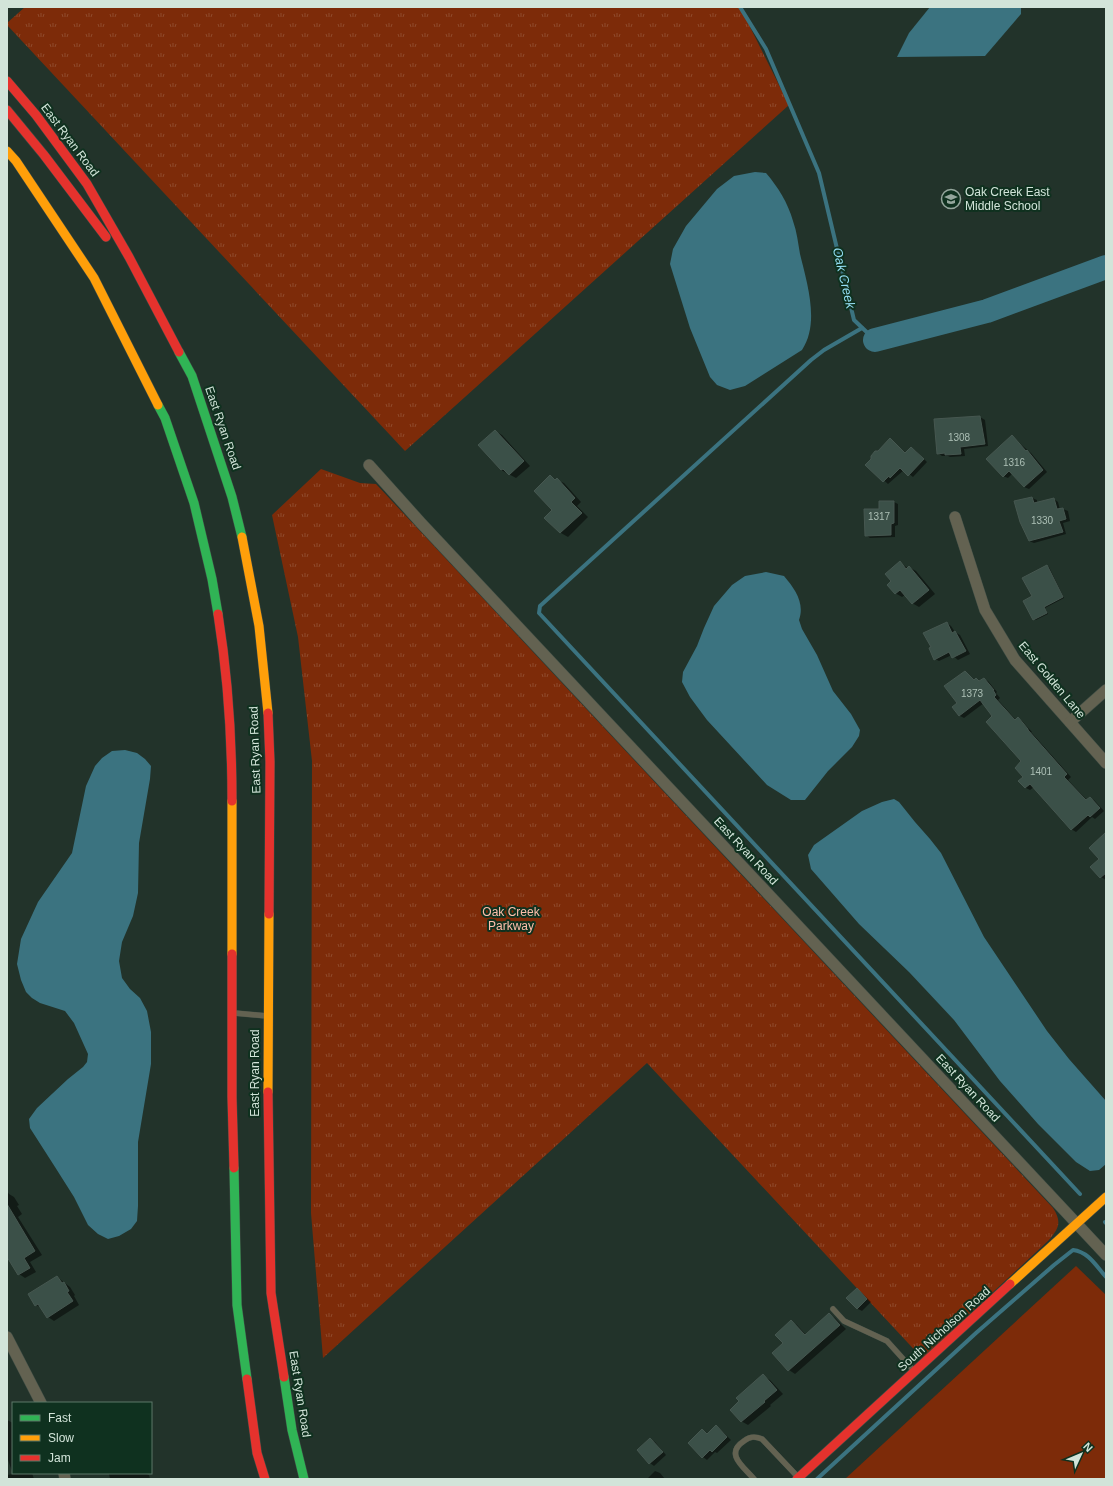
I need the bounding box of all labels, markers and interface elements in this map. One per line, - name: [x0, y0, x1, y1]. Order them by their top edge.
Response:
- street label: East Ryan Road: [38, 101, 102, 179]
- place label: Oak Creek East Middle School: [965, 185, 1050, 213]
- school or university icon: Oak Creek East Middle School: [940, 188, 962, 210]
- water label: Oak Creek: [830, 246, 859, 311]
- street label: East Ryan Road: [202, 384, 244, 472]
- house number: 1308: [948, 432, 971, 443]
- house number: 1316: [1003, 457, 1026, 468]
- house number: 1317: [868, 511, 891, 522]
- house number: 1330: [1031, 515, 1054, 526]
- street label: East Golden Lane: [1016, 639, 1088, 722]
- house number: 1373: [961, 688, 984, 699]
- street label: East Ryan Road: [246, 706, 264, 794]
- house number: 1401: [1030, 766, 1053, 777]
- street label: East Ryan Road: [711, 814, 781, 888]
- park label: Oak Creek Parkway: [482, 905, 541, 933]
- street label: East Ryan Road: [248, 1029, 262, 1117]
- street label: East Ryan Road: [933, 1051, 1003, 1125]
- street label: South Nicholson Road: [895, 1284, 993, 1374]
- street label: East Ryan Road: [286, 1350, 314, 1438]
- legend: [12, 1402, 152, 1474]
- text: Fast: [48, 1411, 72, 1425]
- text: Slow: [48, 1431, 74, 1445]
- north arrow: [1061, 1434, 1101, 1474]
- text: N: [1081, 1440, 1095, 1454]
- text: Jam: [48, 1451, 71, 1465]

